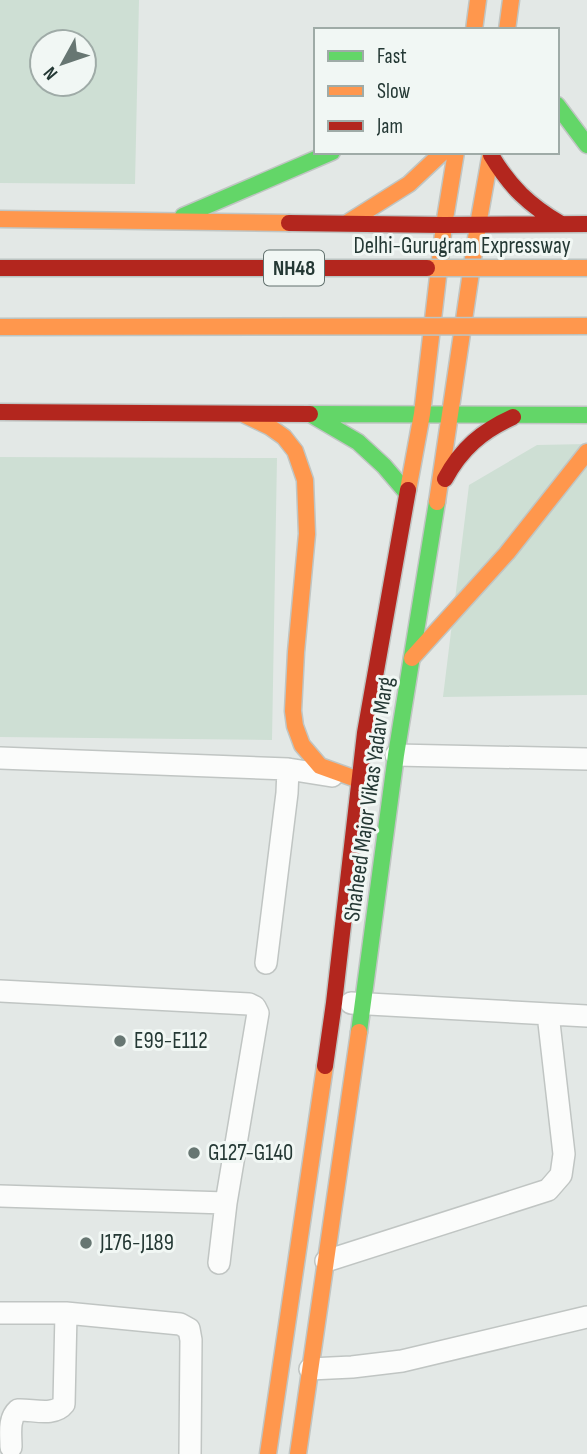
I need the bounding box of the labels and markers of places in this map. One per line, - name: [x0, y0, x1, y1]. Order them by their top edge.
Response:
- place label: E99-E112: [134, 1027, 208, 1055]
- marker: E99-E112: [112, 1033, 128, 1049]
- place label: G127-G140: [208, 1139, 293, 1167]
- marker: G127-G140: [186, 1145, 202, 1161]
- place label: J176-J189: [99, 1229, 174, 1257]
- marker: J176-J189: [78, 1235, 94, 1251]

